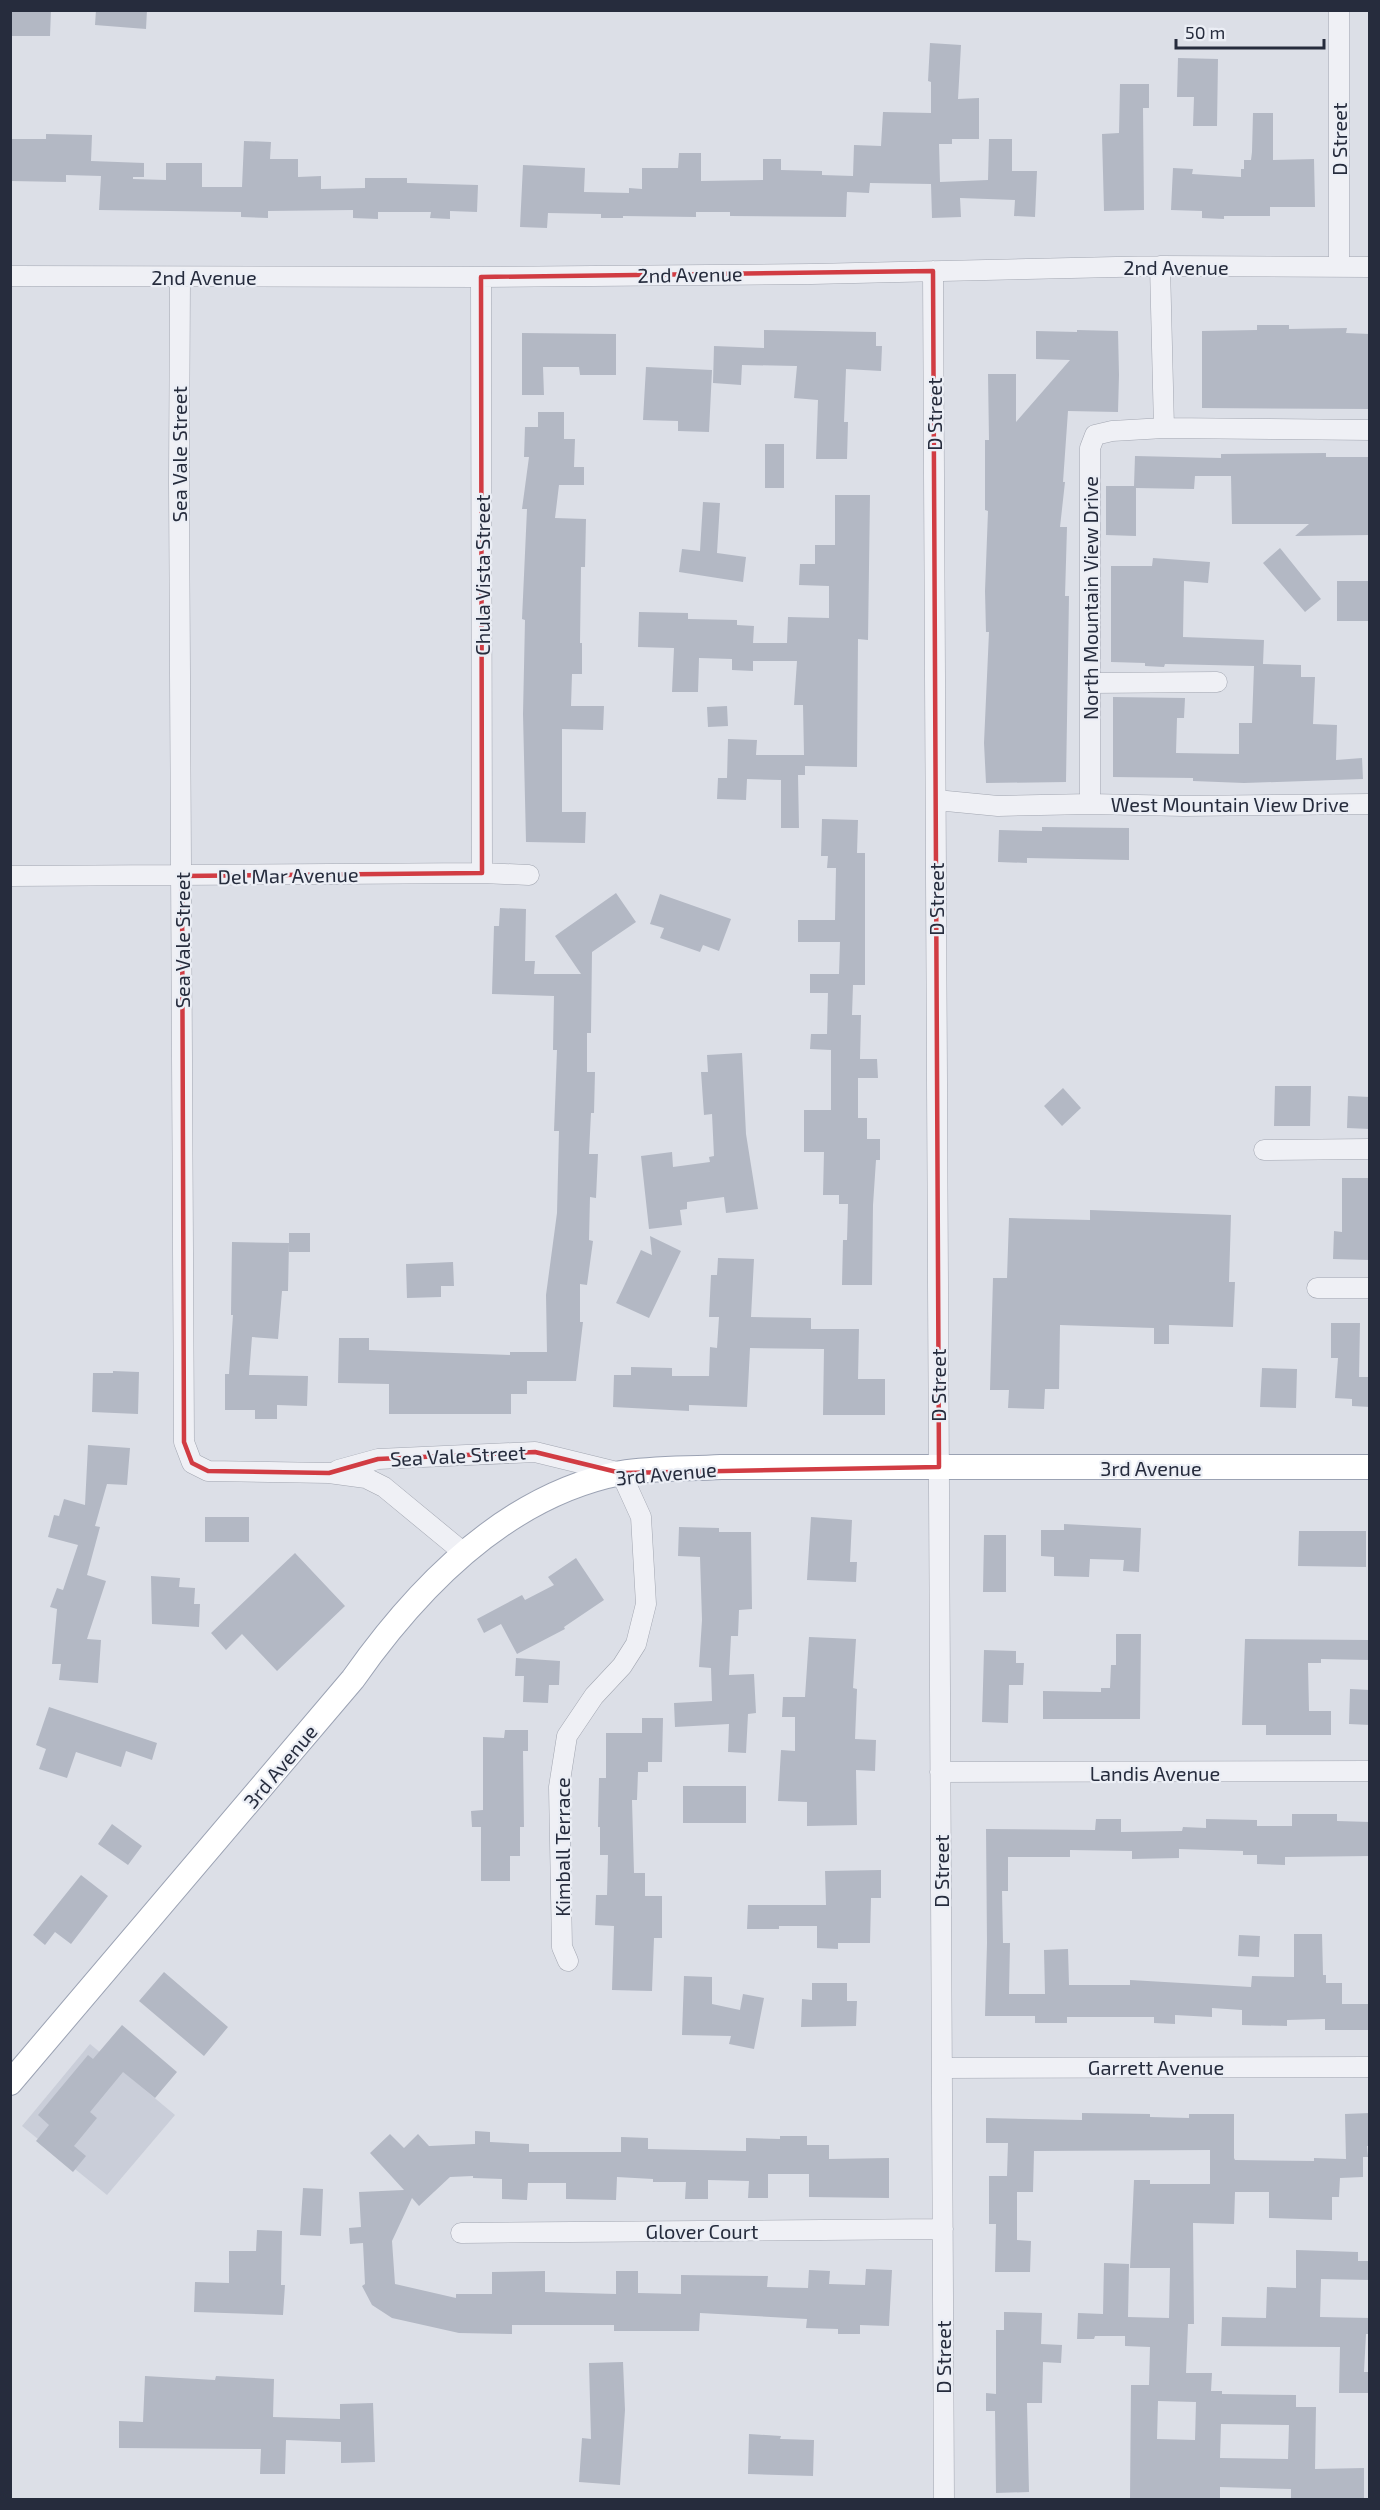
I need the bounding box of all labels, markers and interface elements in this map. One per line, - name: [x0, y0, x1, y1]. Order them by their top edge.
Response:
- scale bar: [1176, 12, 1324, 50]
- text: 50 m: [1185, 21, 1225, 43]
- street label: D Street: [1327, 102, 1351, 176]
- street label: 2nd Avenue: [1123, 255, 1229, 279]
- street label: 2nd Avenue: [637, 261, 743, 287]
- street label: 2nd Avenue: [151, 265, 257, 289]
- street label: D Street: [922, 377, 946, 451]
- street label: Sea Vale Street: [167, 386, 191, 522]
- street label: North Mountain View Drive: [1078, 476, 1102, 720]
- street label: Chula Vista Street: [470, 494, 494, 656]
- street label: West Mountain View Drive: [1111, 792, 1349, 816]
- street label: Del Mar Avenue: [217, 862, 359, 888]
- street label: D Street: [924, 862, 948, 936]
- street label: Sea Vale Street: [170, 872, 194, 1008]
- street label: D Street: [926, 1348, 950, 1422]
- street label: Sea Vale Street: [389, 1439, 527, 1471]
- street label: 3rd Avenue: [1100, 1456, 1202, 1480]
- street label: 3rd Avenue: [614, 1457, 718, 1489]
- street label: 3rd Avenue: [238, 1719, 322, 1813]
- street label: Landis Avenue: [1090, 1761, 1220, 1785]
- street label: Kimball Terrace: [550, 1777, 574, 1917]
- street label: D Street: [929, 1834, 953, 1908]
- street label: Garrett Avenue: [1088, 2055, 1224, 2079]
- street label: Glover Court: [646, 2219, 759, 2243]
- street label: D Street: [931, 2320, 955, 2394]

